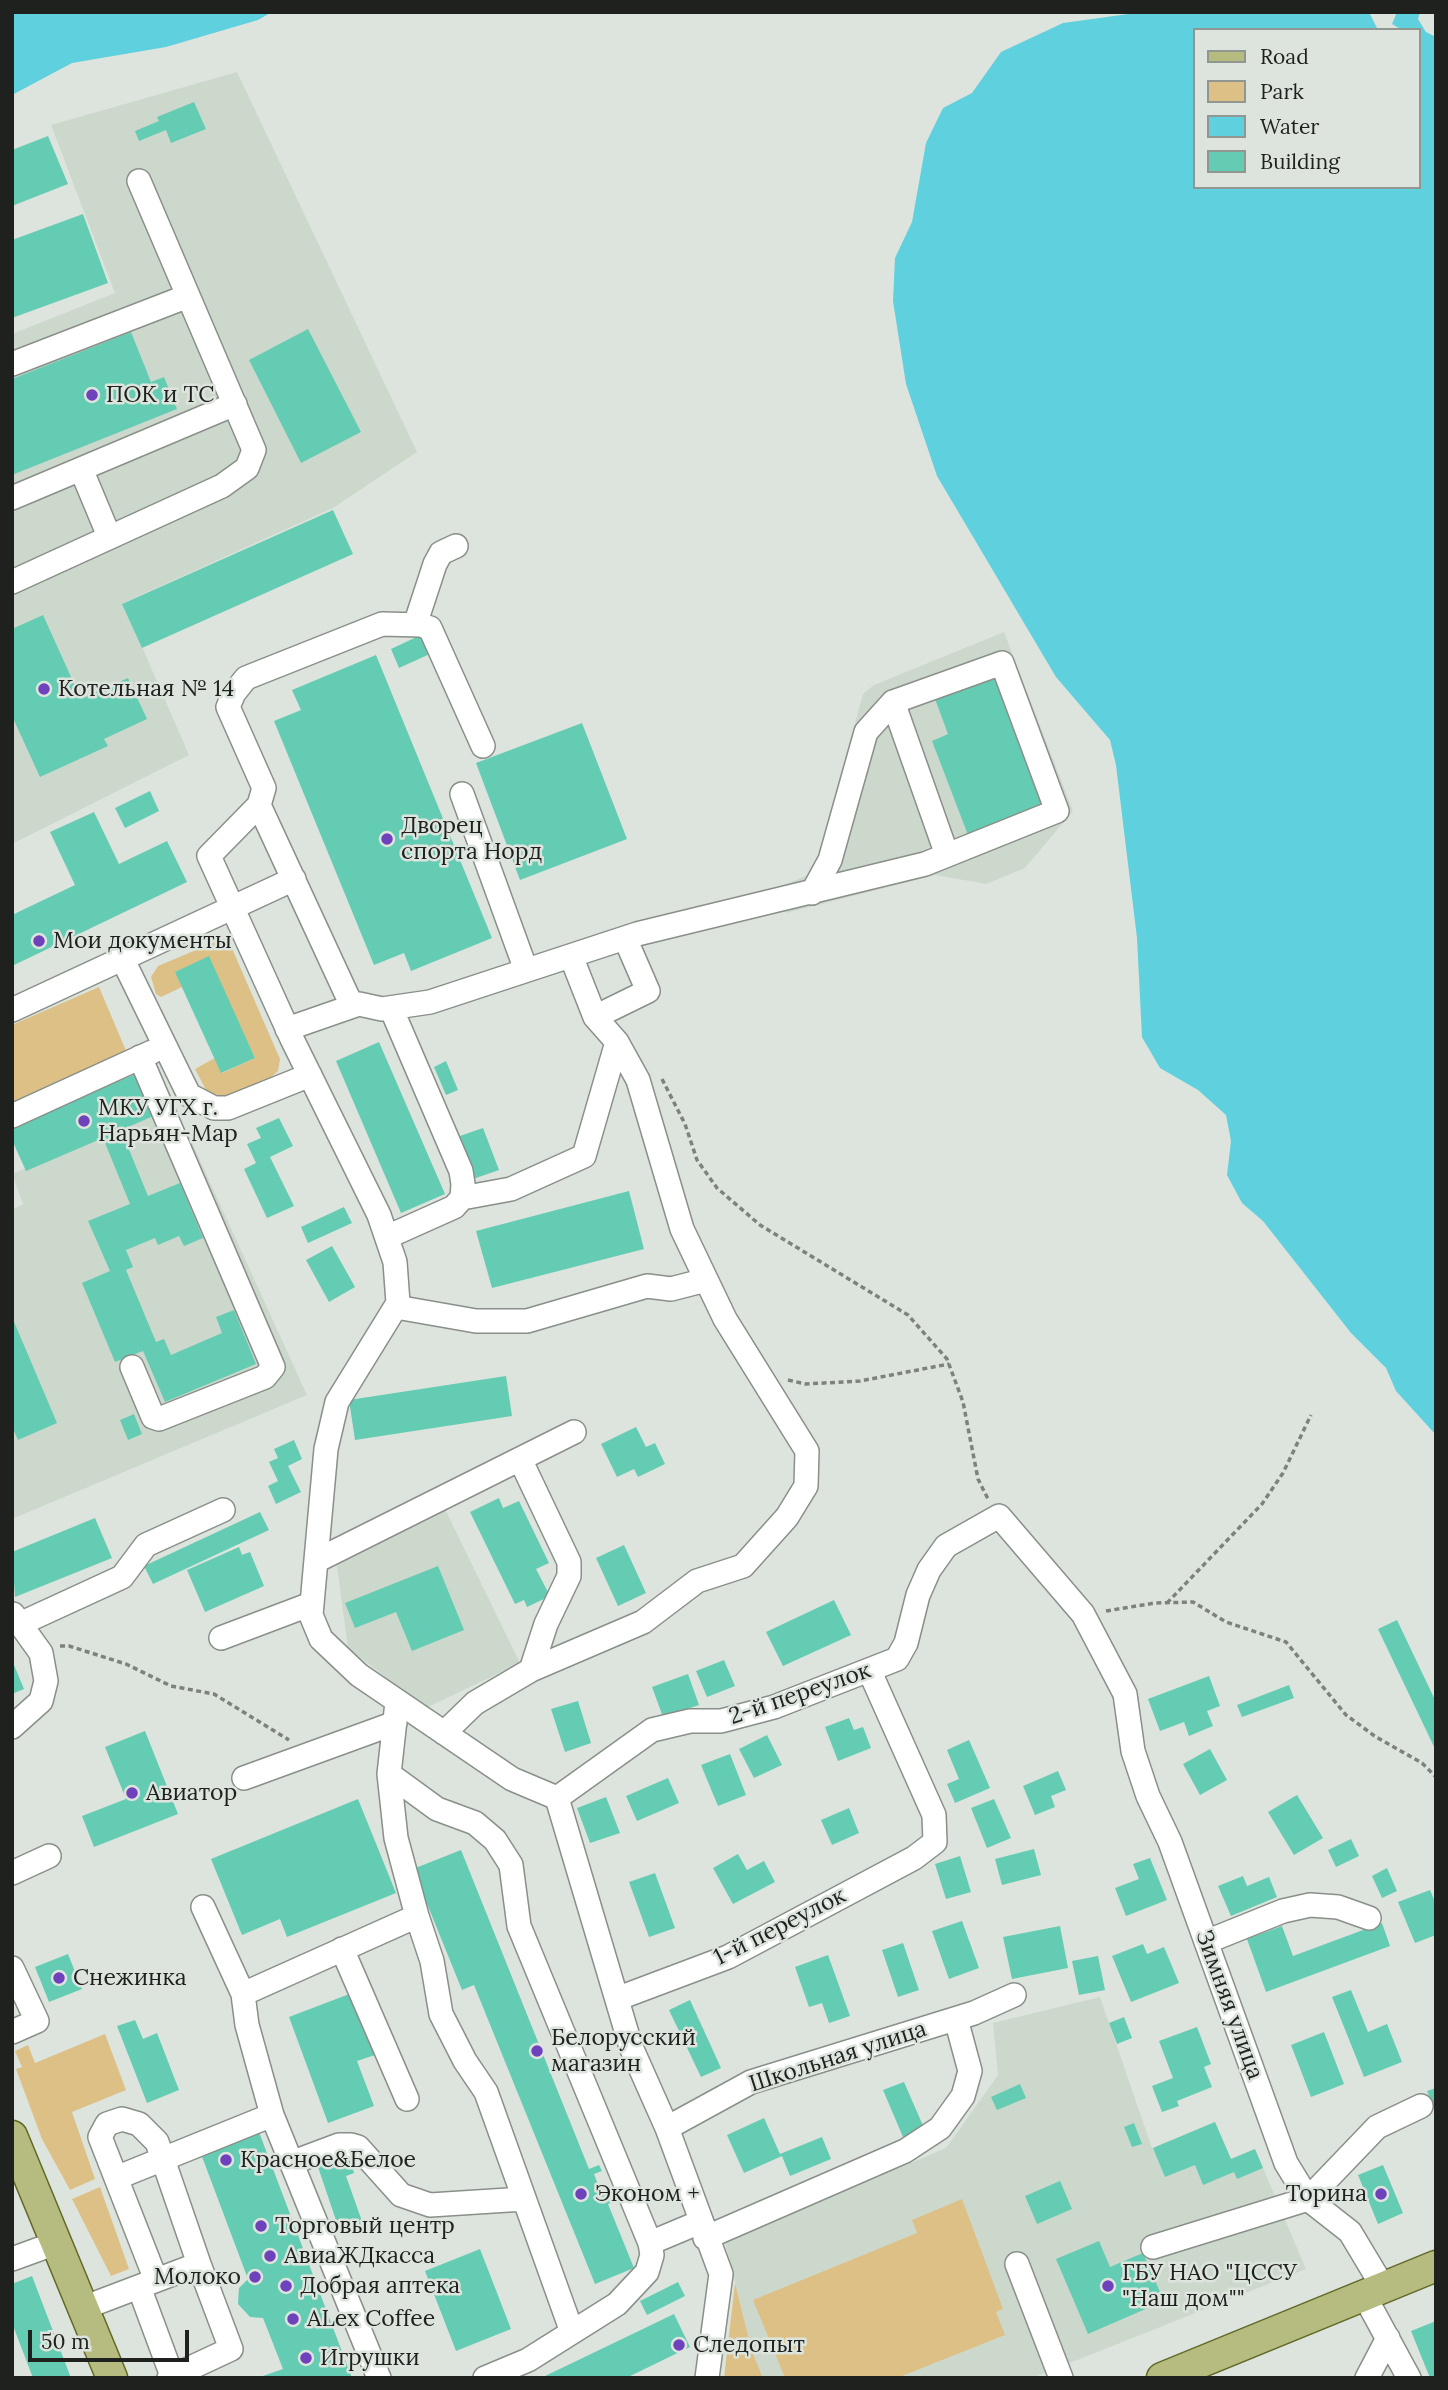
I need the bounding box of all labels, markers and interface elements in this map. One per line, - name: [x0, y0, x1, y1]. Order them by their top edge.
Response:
- legend: [1192, 28, 1420, 189]
- text: Road: [1260, 43, 1309, 70]
- text: Park: [1260, 78, 1304, 105]
- text: Water: [1260, 113, 1319, 140]
- text: Building: [1260, 148, 1340, 175]
- place label: ПОК и ТС: [106, 381, 214, 409]
- marker: ПОК и ТС: [84, 387, 100, 403]
- place label: Котельная № 14: [58, 675, 234, 703]
- marker: Котельная № 14: [36, 681, 52, 697]
- place label: Дворец спорта Норд: [401, 812, 542, 866]
- marker: Дворец спорта Норд: [379, 831, 395, 847]
- place label: Мои документы: [53, 927, 232, 955]
- marker: Мои документы: [31, 933, 47, 949]
- place label: МКУ УГХ г. Нарьян-Мар: [98, 1094, 238, 1148]
- marker: МКУ УГХ г. Нарьян-Мар: [76, 1113, 92, 1129]
- street label: 2-й переулок: [726, 1657, 874, 1731]
- place label: Авиатор: [146, 1779, 237, 1807]
- marker: Авиатор: [124, 1785, 140, 1801]
- street label: 1-й переулок: [710, 1882, 850, 1972]
- street label: Зимняя улица: [1189, 1927, 1269, 2083]
- place label: Снежинка: [73, 1964, 187, 1992]
- marker: Снежинка: [51, 1970, 67, 1986]
- street label: Школьная улица: [746, 2015, 930, 2099]
- place label: Белорусский магазин: [551, 2024, 696, 2078]
- marker: Белорусский магазин: [529, 2043, 545, 2059]
- place label: Красное&Белое: [240, 2146, 416, 2174]
- marker: Красное&Белое: [218, 2152, 234, 2168]
- place label: Эконом +: [595, 2180, 700, 2208]
- place label: Торина: [1286, 2180, 1367, 2208]
- marker: Эконом +: [573, 2186, 589, 2202]
- marker: Торина: [1373, 2186, 1389, 2202]
- place label: Торговый центр: [275, 2212, 455, 2240]
- marker: Торговый центр: [253, 2218, 269, 2234]
- place label: АвиаЖДкасса: [284, 2242, 435, 2270]
- marker: АвиаЖДкасса: [262, 2248, 278, 2264]
- place label: ГБУ НАО "ЦССУ "Наш дом"": [1122, 2259, 1297, 2313]
- place label: Молоко: [154, 2263, 241, 2291]
- marker: Молоко: [247, 2269, 263, 2285]
- place label: Добрая аптека: [300, 2272, 460, 2300]
- marker: Добрая аптека: [278, 2278, 294, 2294]
- marker: ГБУ НАО "ЦССУ "Наш дом"": [1100, 2278, 1116, 2294]
- place label: ALex Coffee: [307, 2305, 435, 2333]
- marker: ALex Coffee: [285, 2311, 301, 2327]
- scale bar: [32, 2316, 192, 2360]
- text: 50 m: [41, 2328, 90, 2355]
- place label: Следопыт: [693, 2331, 805, 2359]
- marker: Следопыт: [671, 2337, 687, 2353]
- place label: Игрушки: [320, 2344, 420, 2372]
- marker: Игрушки: [298, 2350, 314, 2366]

